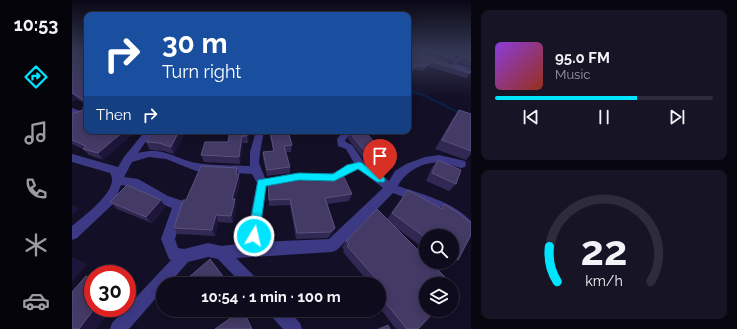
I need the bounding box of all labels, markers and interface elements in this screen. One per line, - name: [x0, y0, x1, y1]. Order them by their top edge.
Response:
- text: 10:53: [14, 14, 58, 35]
- text: 30 m: [162, 27, 228, 60]
- icon: right: [96, 28, 148, 80]
- text: 95.0 FM: [555, 49, 610, 67]
- text: Turn right: [162, 61, 241, 82]
- icon: directions: [22, 63, 50, 91]
- text: Music: [555, 67, 590, 82]
- icon: right: [139, 104, 161, 126]
- text: Then: [96, 106, 131, 124]
- icon: previous: [520, 106, 542, 128]
- icon: pause: [593, 106, 615, 128]
- icon: next: [666, 106, 688, 128]
- icon: music: [22, 119, 50, 147]
- pin: [363, 139, 397, 180]
- icon: arrive: [369, 145, 391, 167]
- icon: phone: [22, 175, 50, 203]
- position arrow: [233, 215, 275, 257]
- text: 22: [581, 226, 627, 275]
- map controls: [419, 229, 459, 317]
- button: search: [419, 229, 459, 269]
- icon: climate: [22, 231, 50, 259]
- speed limit sign: 30: [84, 265, 136, 317]
- text: km/h: [585, 273, 623, 289]
- button: layers: [419, 277, 459, 317]
- icon: car: [22, 287, 50, 315]
- text: 10:54 · 1 min · 100 m: [201, 288, 341, 306]

